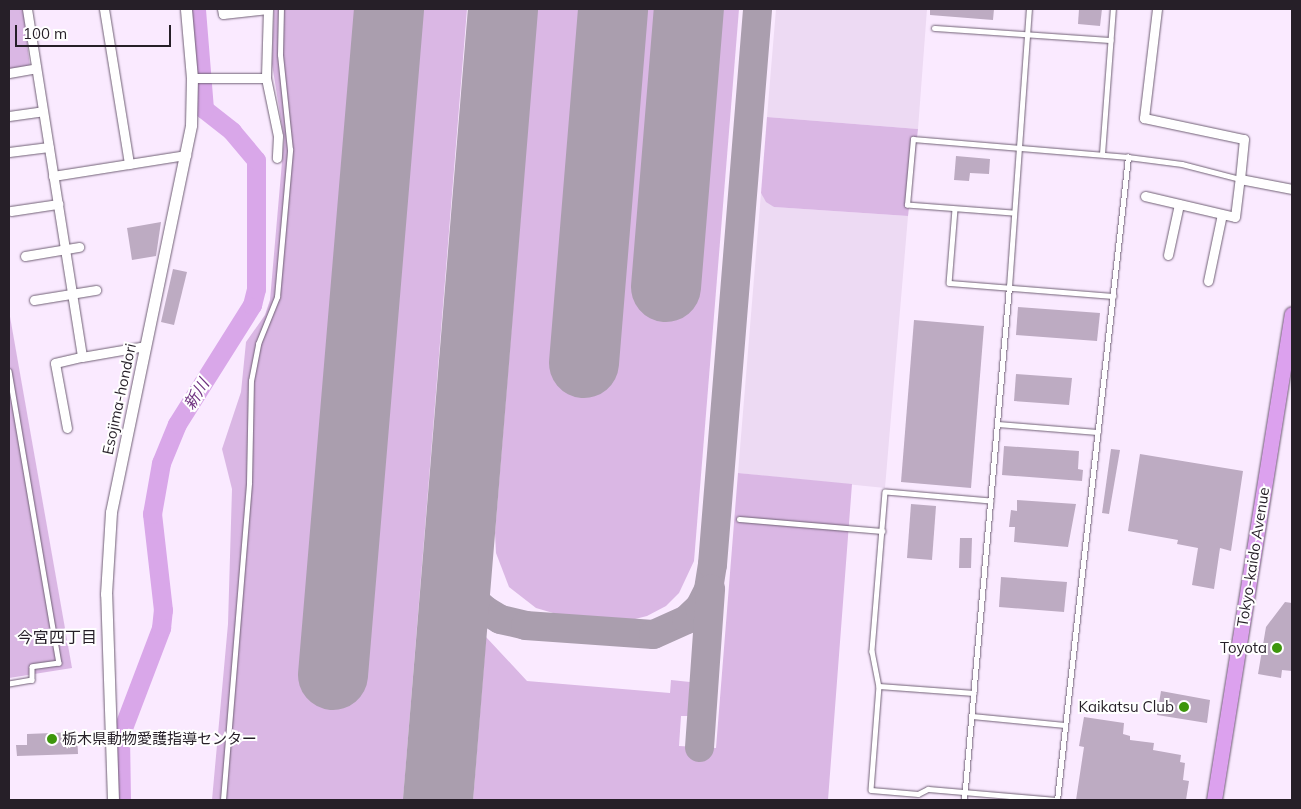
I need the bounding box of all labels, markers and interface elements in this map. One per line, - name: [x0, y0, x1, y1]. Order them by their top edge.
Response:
- scale bar: [18, 15, 174, 47]
- text: 100 m: [23, 24, 67, 43]
- street label: Esojima-hondori: [98, 342, 140, 456]
- water label: 新川: [179, 375, 213, 413]
- street label: Tokyo-kaido Avenue: [1233, 486, 1273, 628]
- district label: 今宮四丁目: [17, 627, 97, 647]
- place label: Toyota: [1220, 639, 1267, 657]
- marker: Toyota: [1271, 642, 1283, 654]
- place label: Kaikatsu Club: [1079, 698, 1174, 716]
- marker: Kaikatsu Club: [1178, 701, 1190, 713]
- place label: 栃木県動物愛護指導センター: [62, 730, 257, 748]
- marker: 栃木県動物愛護指導センター: [46, 733, 58, 745]

